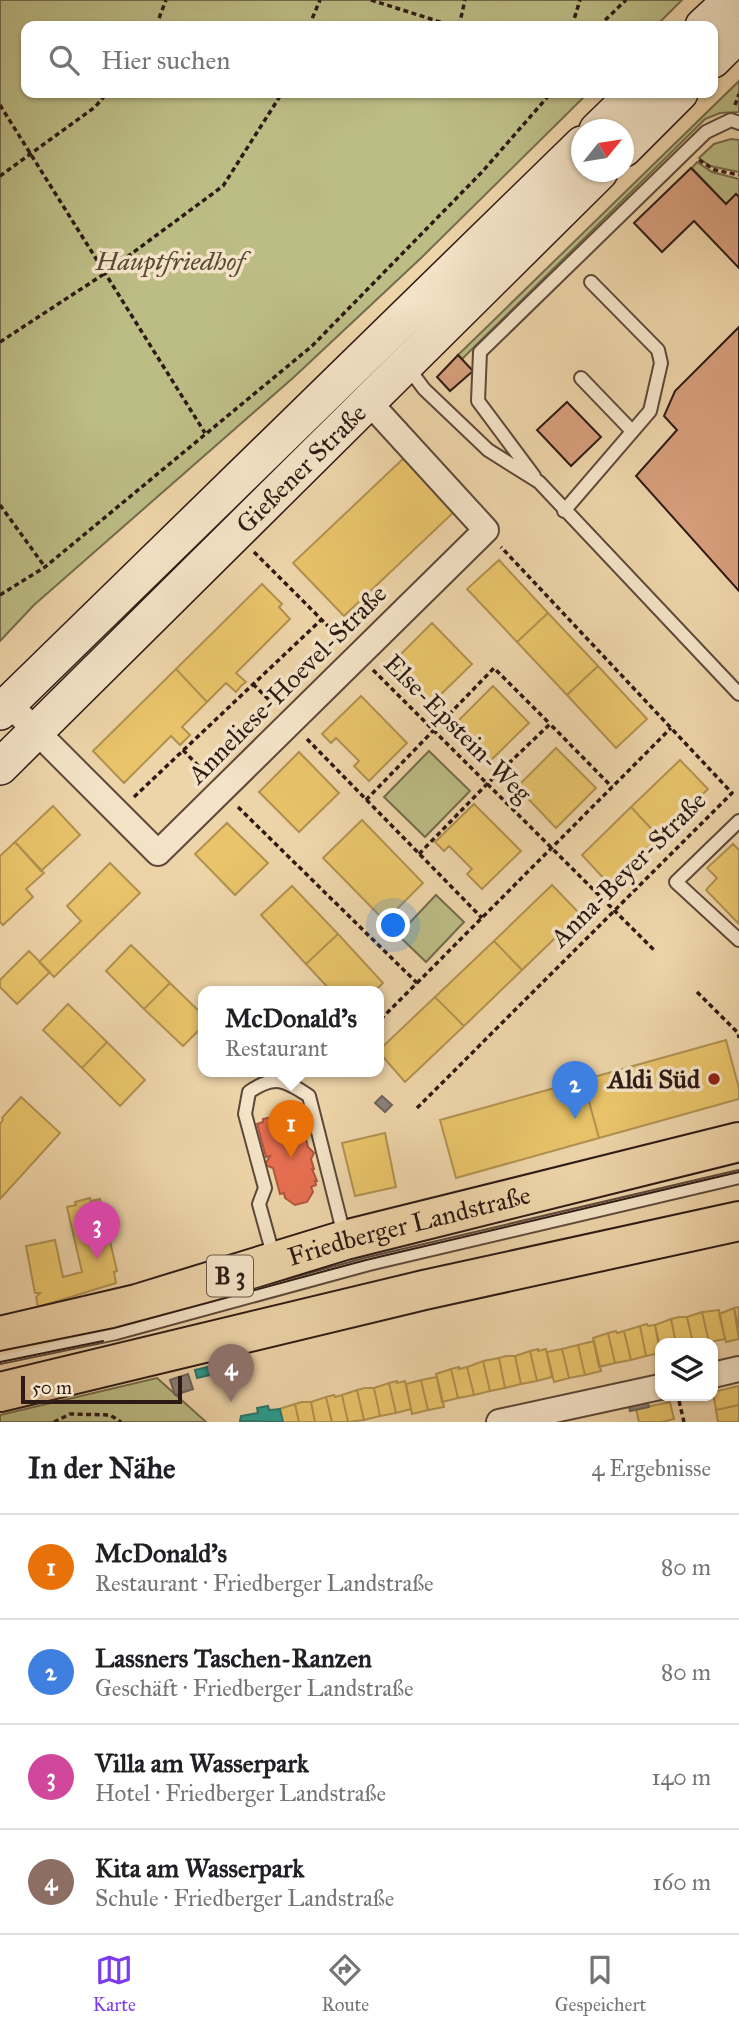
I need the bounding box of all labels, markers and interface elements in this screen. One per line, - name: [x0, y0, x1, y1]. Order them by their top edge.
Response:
- search box: [21, 21, 718, 98]
- icon: search: [45, 41, 83, 79]
- text: Hier suchen: [101, 44, 230, 76]
- north arrow: [571, 119, 634, 182]
- park label: Hauptfriedhof: [94, 245, 251, 278]
- street label: Gießener Straße: [229, 397, 373, 540]
- street label: Anneliese-Hoevel-Straße: [180, 578, 393, 791]
- street label: Else-Epstein-Weg: [377, 647, 539, 809]
- street label: Anna-Beyer-Straße: [543, 784, 713, 954]
- your location: [376, 908, 410, 942]
- popup: [198, 986, 384, 1077]
- text: McDonald's: [225, 1002, 357, 1034]
- text: Restaurant: [225, 1034, 328, 1062]
- pin: 2: [552, 1061, 598, 1119]
- place label: Aldi Süd: [606, 1063, 701, 1095]
- marker: Aldi Süd: [706, 1071, 722, 1087]
- pin: 1: [268, 1100, 314, 1158]
- street label: Friedberger Landstraße: [284, 1178, 534, 1273]
- pin: 3: [74, 1201, 120, 1259]
- road number: B 3: [207, 1256, 253, 1296]
- map controls: [655, 1338, 718, 1401]
- button: layers: [655, 1338, 718, 1401]
- pin: 4: [208, 1344, 254, 1402]
- scale bar: [21, 1373, 182, 1405]
- text: 50 m: [32, 1376, 72, 1399]
- text: In der Nähe: [28, 1450, 176, 1486]
- text: 4 Ergebnisse: [592, 1454, 711, 1482]
- text: McDonald's: [95, 1537, 227, 1569]
- text: 1: [46, 1553, 56, 1581]
- text: 80 m: [661, 1553, 711, 1581]
- text: Restaurant · Friedberger Landstraße: [95, 1569, 434, 1597]
- text: Lassners Taschen-Ranzen: [95, 1642, 372, 1674]
- text: 2: [45, 1658, 57, 1686]
- text: 80 m: [661, 1658, 711, 1686]
- text: Geschäft · Friedberger Landstraße: [95, 1674, 414, 1702]
- text: Villa am Wasserpark: [95, 1747, 309, 1779]
- text: 3: [46, 1763, 56, 1791]
- text: 140 m: [651, 1763, 711, 1791]
- text: Hotel · Friedberger Landstraße: [95, 1779, 386, 1807]
- text: Kita am Wasserpark: [95, 1852, 304, 1884]
- text: 4: [45, 1868, 57, 1896]
- text: 160 m: [653, 1868, 711, 1896]
- text: Schule · Friedberger Landstraße: [95, 1884, 394, 1912]
- tab: Karte: [93, 1951, 136, 2016]
- tab: Route: [321, 1951, 369, 2016]
- tab: Gespeichert: [555, 1951, 646, 2016]

